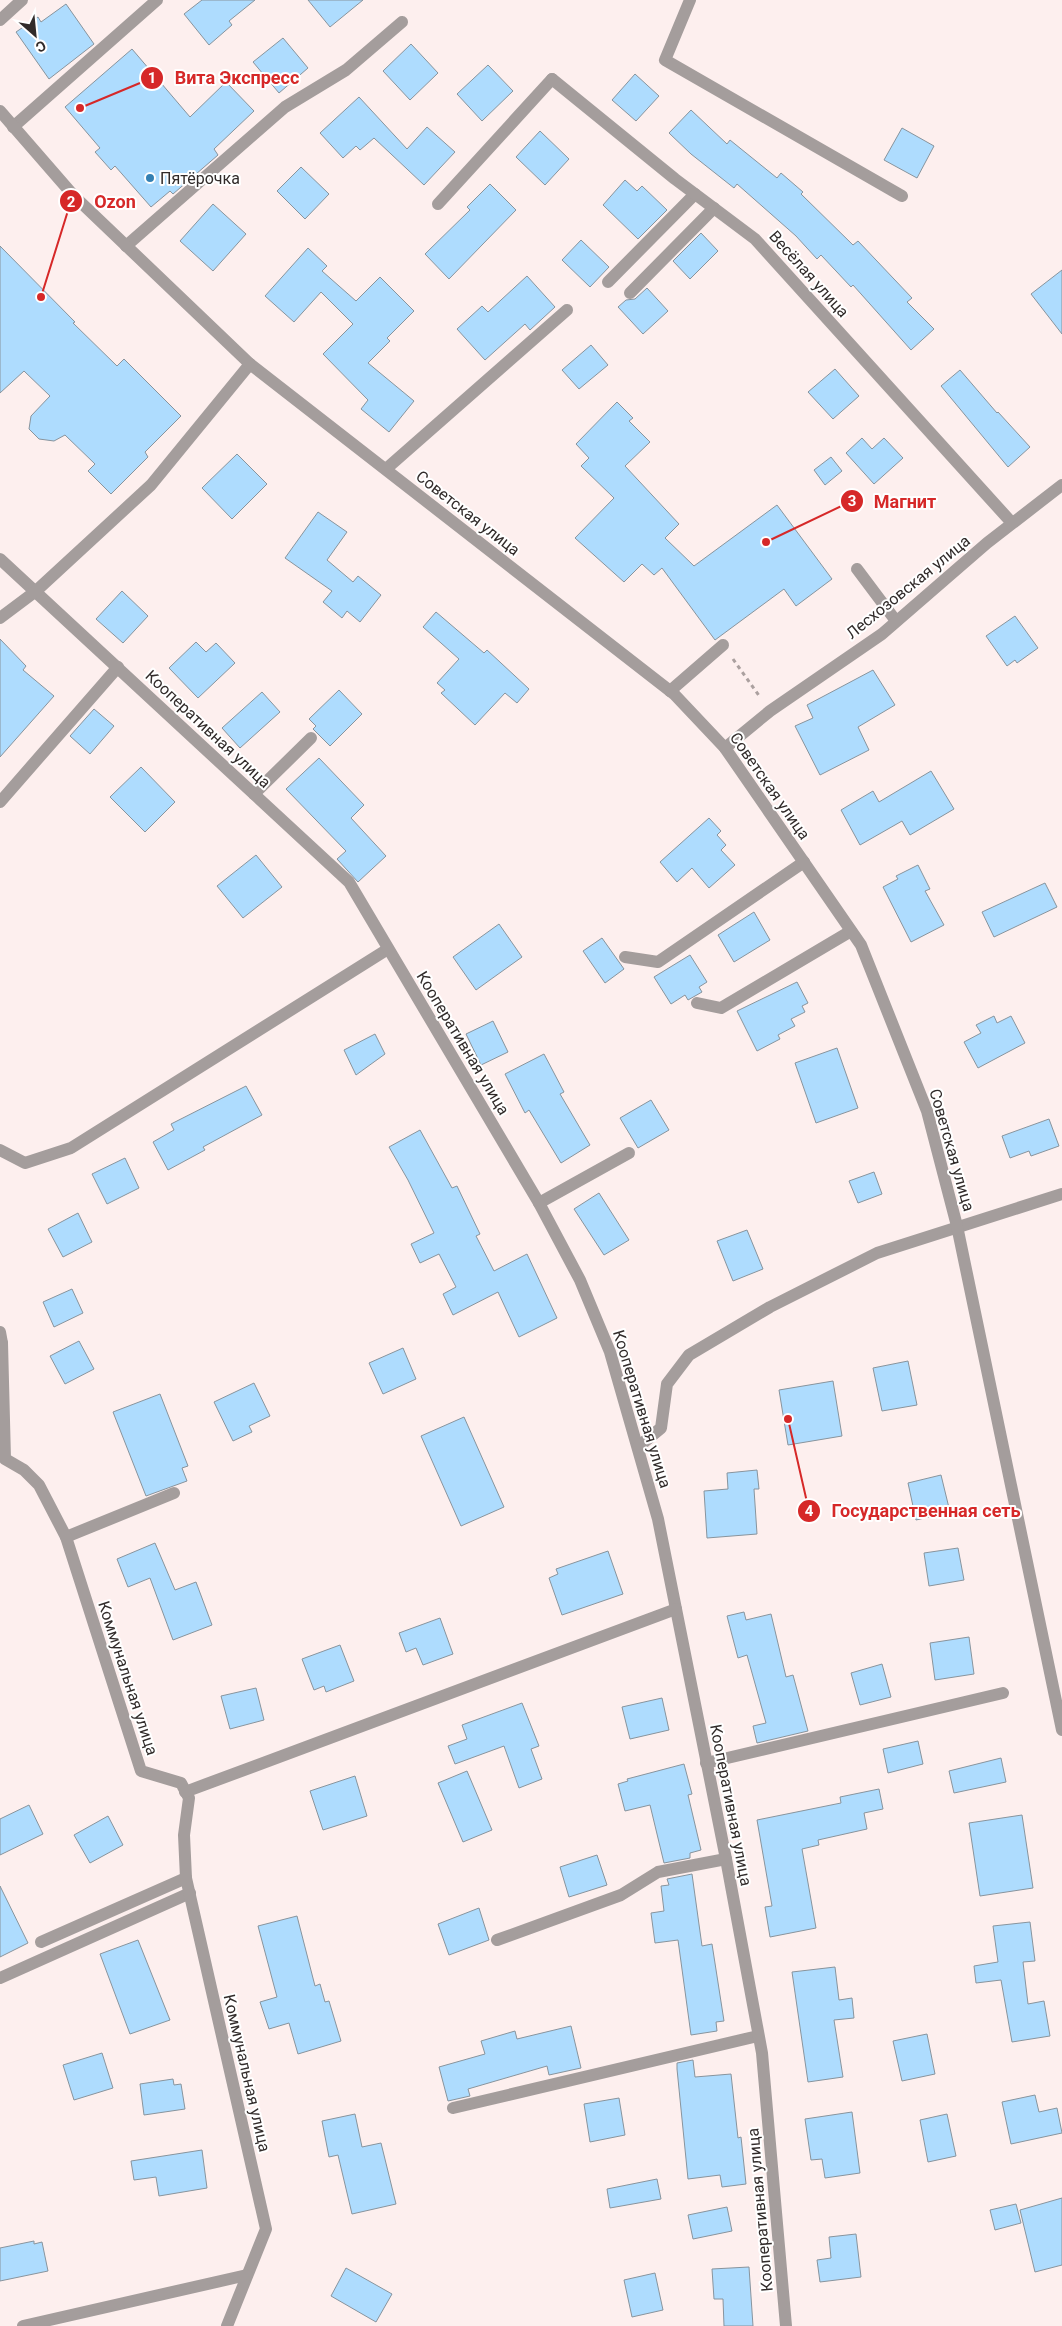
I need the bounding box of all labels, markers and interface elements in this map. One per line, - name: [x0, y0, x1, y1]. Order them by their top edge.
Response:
- north arrow: [10, 10, 60, 60]
- text: С: [33, 37, 49, 56]
- callout: Вита Экспресс: [139, 61, 309, 94]
- text: Вита Экспресс: [175, 67, 299, 88]
- text: 1: [148, 69, 156, 87]
- place label: Пятёрочка: [160, 169, 240, 188]
- marker: Пятёрочка: [144, 172, 156, 184]
- callout: Ozon: [59, 185, 146, 218]
- text: Ozon: [94, 191, 136, 212]
- text: 2: [67, 193, 76, 211]
- street label: Весёлая улица: [765, 227, 853, 321]
- street label: Советская улица: [412, 467, 524, 559]
- callout: Магнит: [839, 485, 947, 518]
- text: Магнит: [874, 491, 936, 512]
- text: 3: [848, 492, 856, 510]
- street label: Лесхозовская улица: [842, 531, 974, 643]
- street label: Кооперативная улица: [141, 666, 275, 792]
- street label: Советская улица: [726, 729, 814, 843]
- street label: Кооперативная улица: [413, 968, 513, 1118]
- street label: Советская улица: [925, 1087, 979, 1213]
- street label: Кооперативная улица: [609, 1328, 675, 1490]
- callout: Государственная сеть: [796, 1494, 1030, 1527]
- text: Государственная сеть: [831, 1500, 1021, 1521]
- text: 4: [805, 1502, 814, 1520]
- street label: Коммунальная улица: [94, 1599, 162, 1757]
- street label: Кооперативная улица: [706, 1723, 756, 1887]
- street label: Коммунальная улица: [220, 1992, 274, 2154]
- street label: Кооперативная улица: [743, 2127, 777, 2293]

